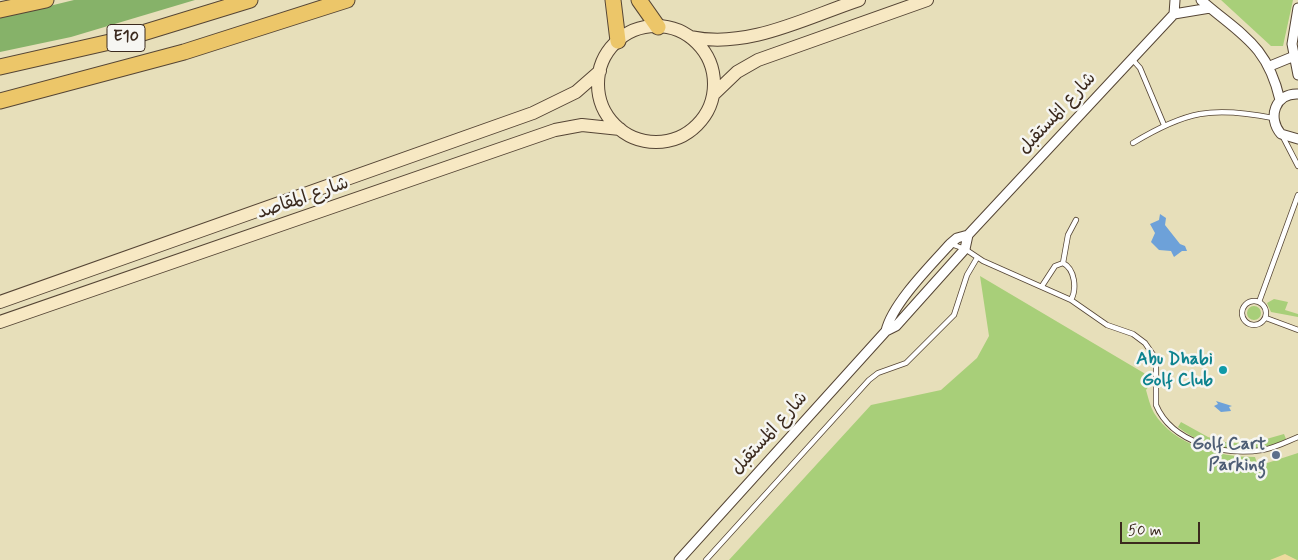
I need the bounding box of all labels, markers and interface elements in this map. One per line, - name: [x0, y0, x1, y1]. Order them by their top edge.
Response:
- road number: E10: [107, 24, 145, 52]
- street label: شارع المُستقبل: [1015, 68, 1101, 160]
- street label: شارع المقاصد: [254, 173, 352, 225]
- place label: Abu Dhabi Golf Club: [1136, 349, 1213, 392]
- marker: Abu Dhabi Golf Club: [1217, 364, 1229, 376]
- street label: شارع المُستقبل: [727, 388, 813, 480]
- place label: Golf Cart Parking: [1192, 434, 1266, 476]
- marker: Golf Cart Parking: [1270, 449, 1282, 461]
- scale bar: [1123, 512, 1203, 544]
- text: 50 m: [1128, 521, 1162, 541]

